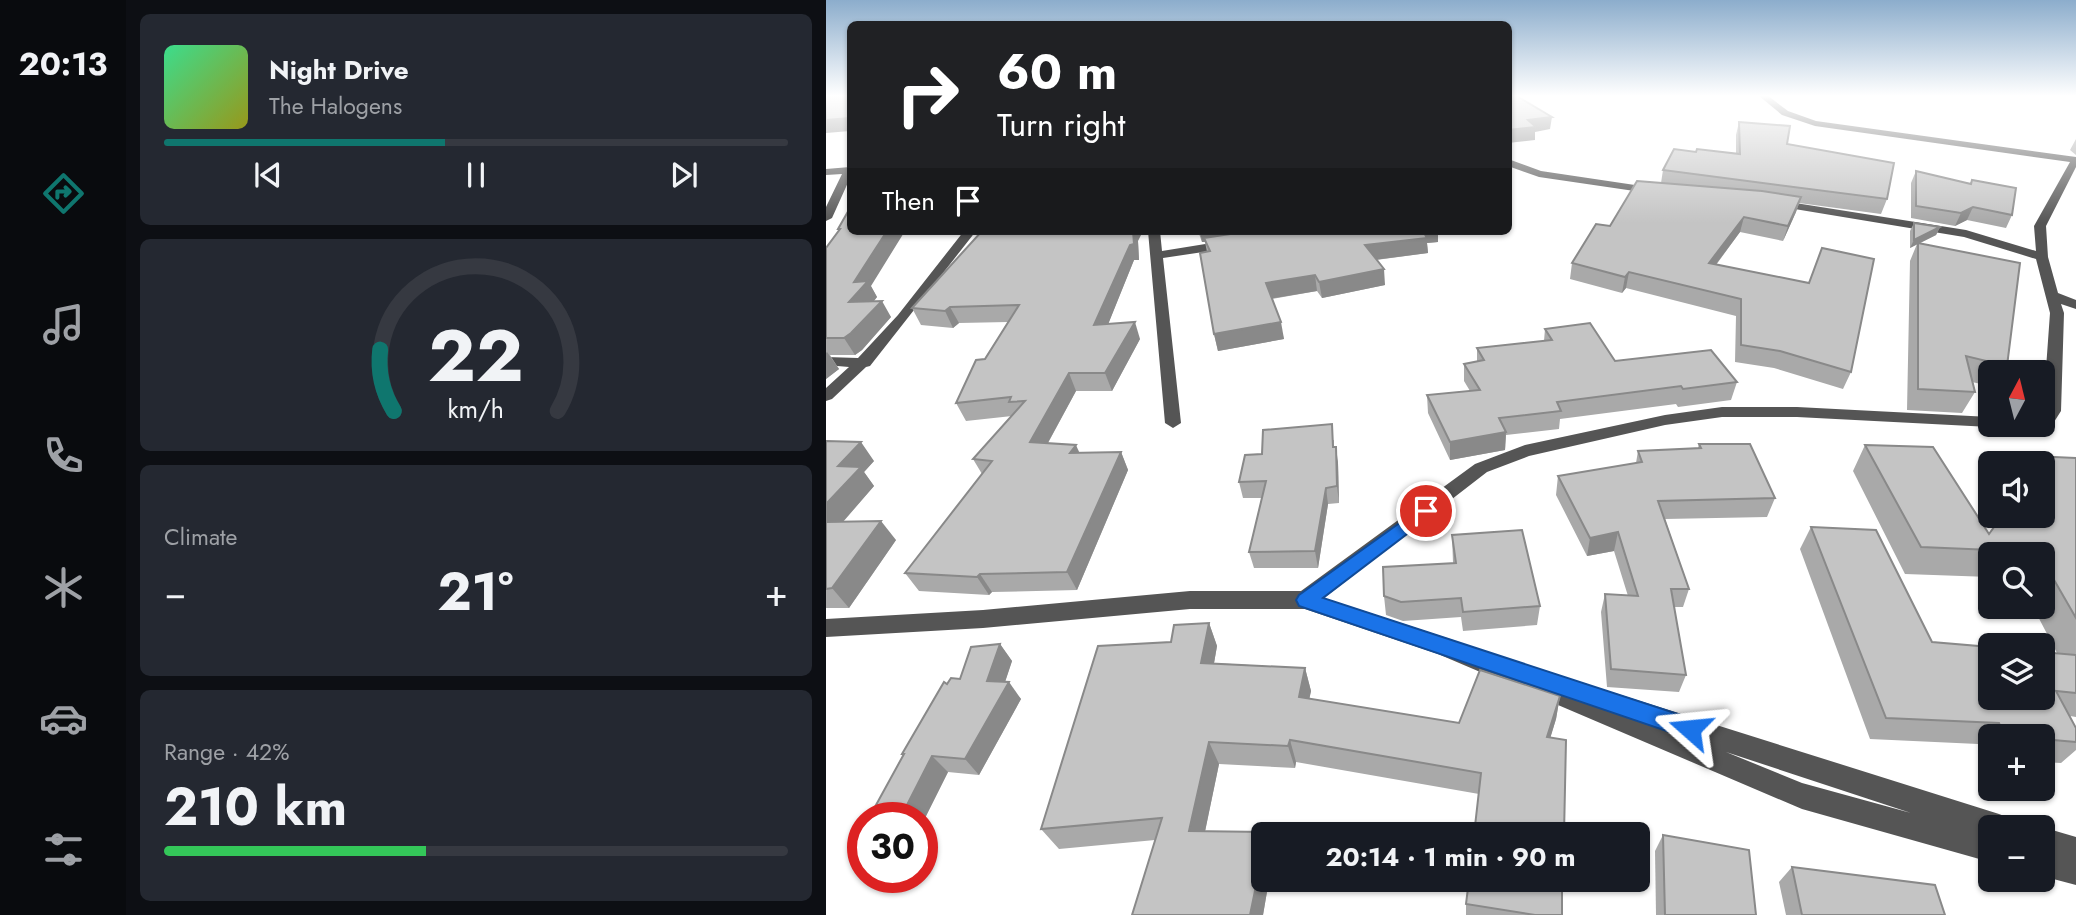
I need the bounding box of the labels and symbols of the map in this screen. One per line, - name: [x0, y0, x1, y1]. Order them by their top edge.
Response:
- north arrow: [1978, 360, 2054, 438]
- pin: [1396, 481, 1456, 541]
- position arrow: [1653, 692, 1727, 766]
- speed limit sign: 30: [847, 802, 938, 893]

